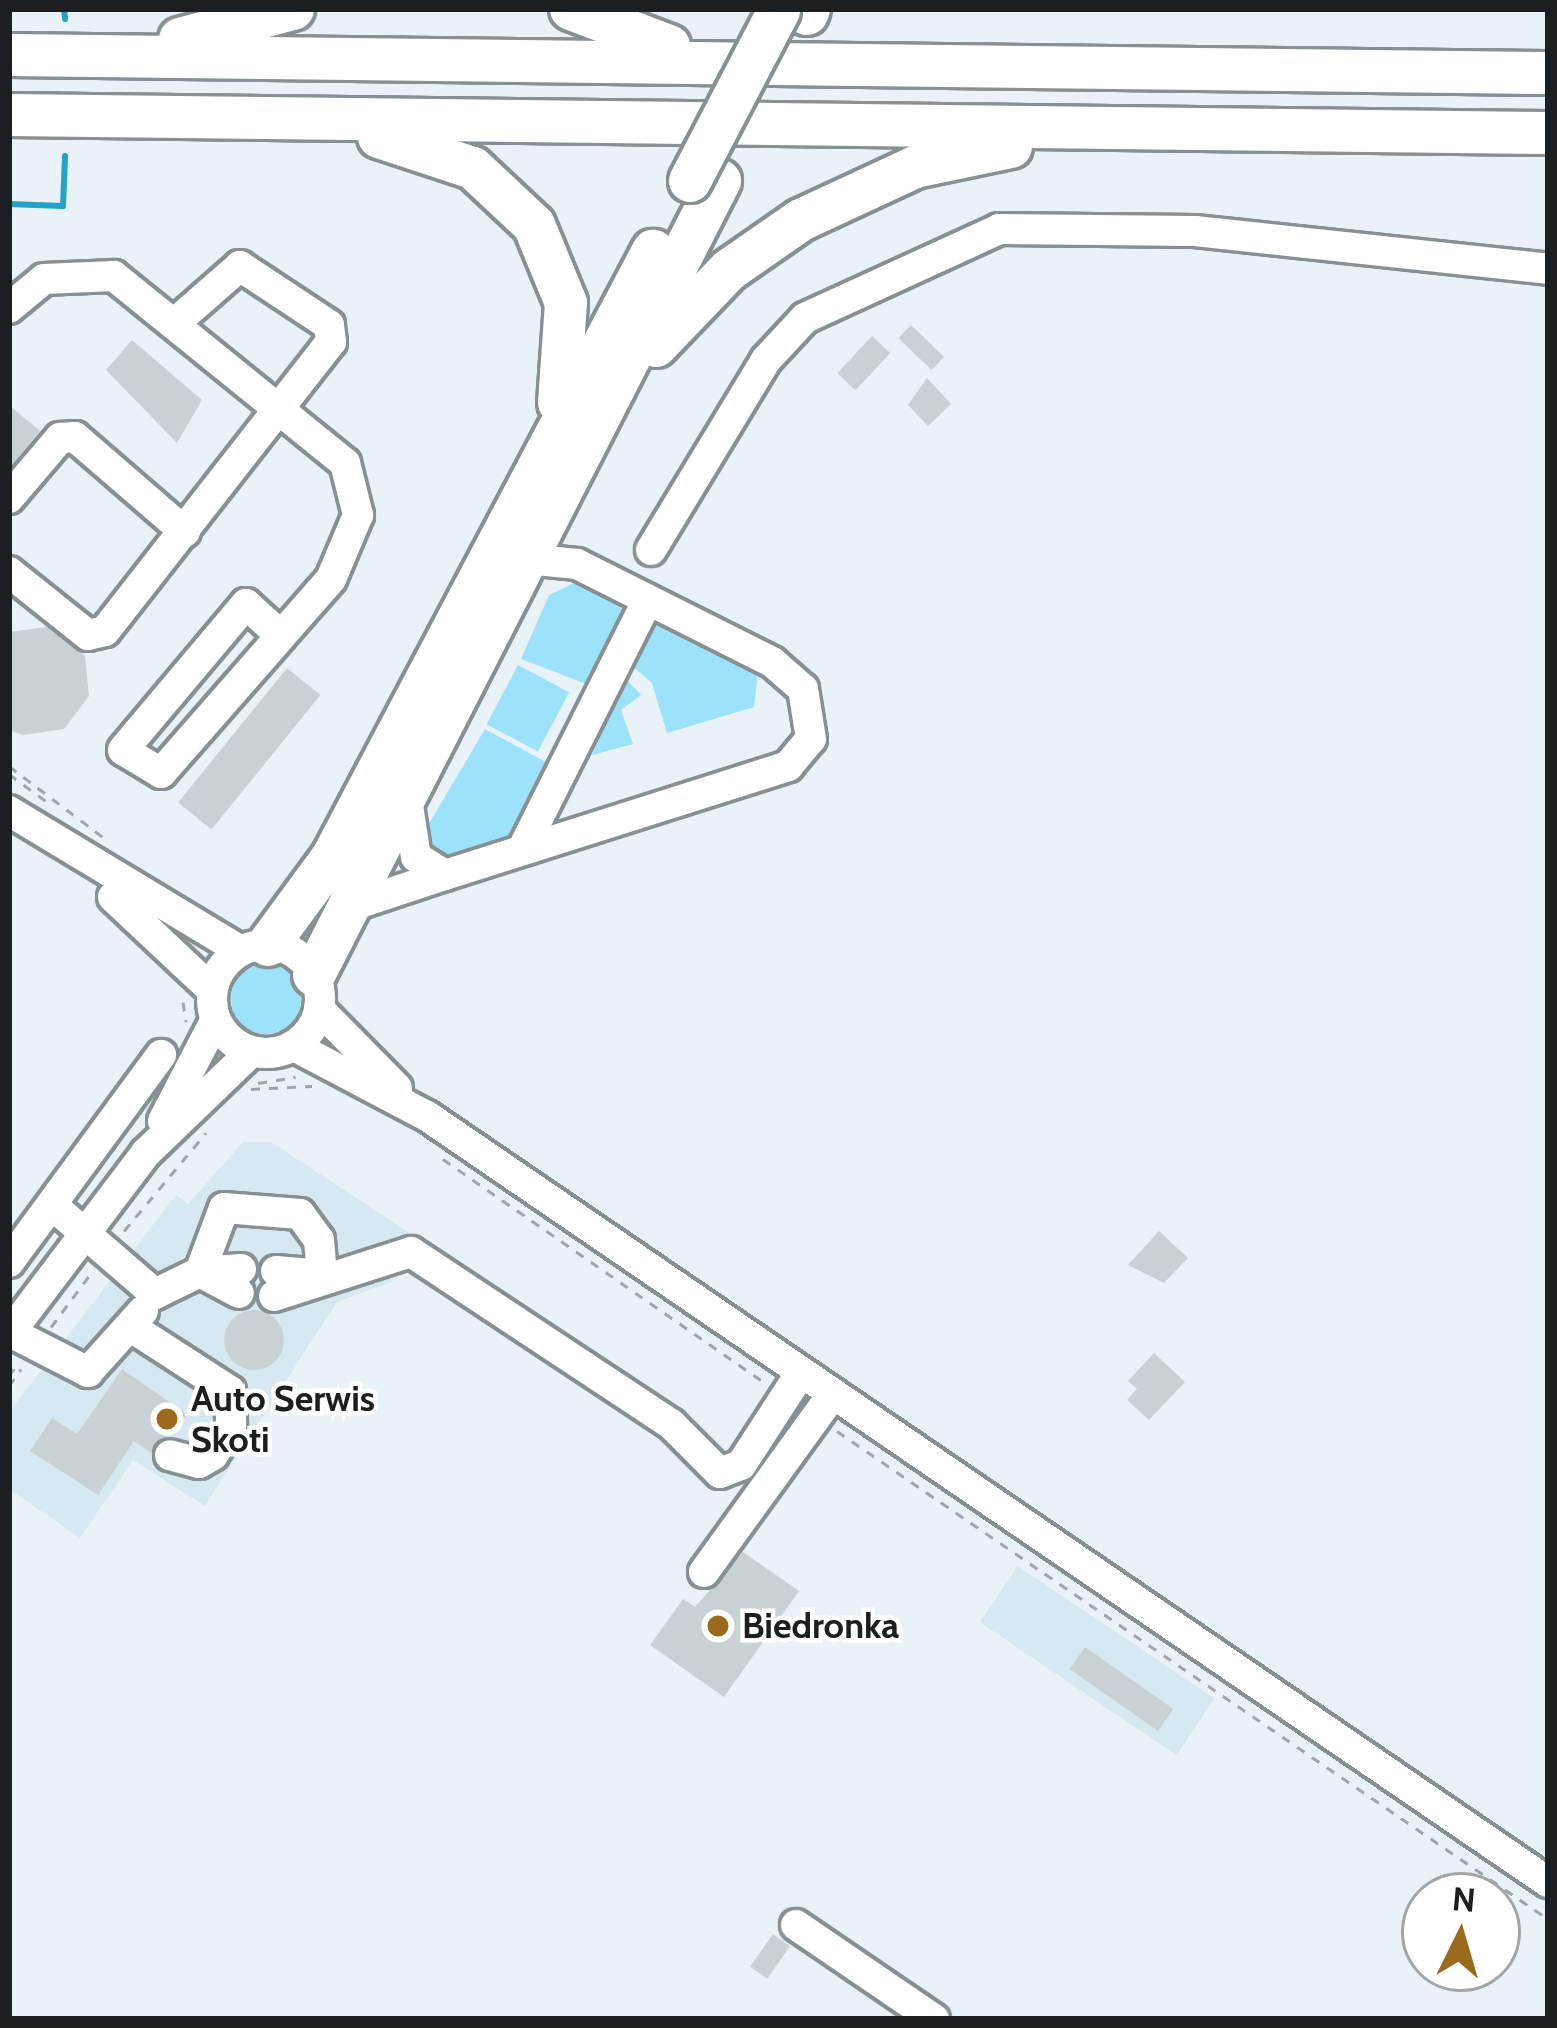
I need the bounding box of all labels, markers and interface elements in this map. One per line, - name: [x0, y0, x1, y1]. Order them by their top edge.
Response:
- place label: Auto Serwis Skoti: [191, 1376, 375, 1461]
- marker: Auto Serwis Skoti: [154, 1406, 180, 1432]
- place label: Biedronka: [742, 1604, 899, 1648]
- marker: Biedronka: [705, 1613, 731, 1639]
- north arrow: [1401, 1872, 1521, 1992]
- text: N: [1451, 1878, 1477, 1920]

